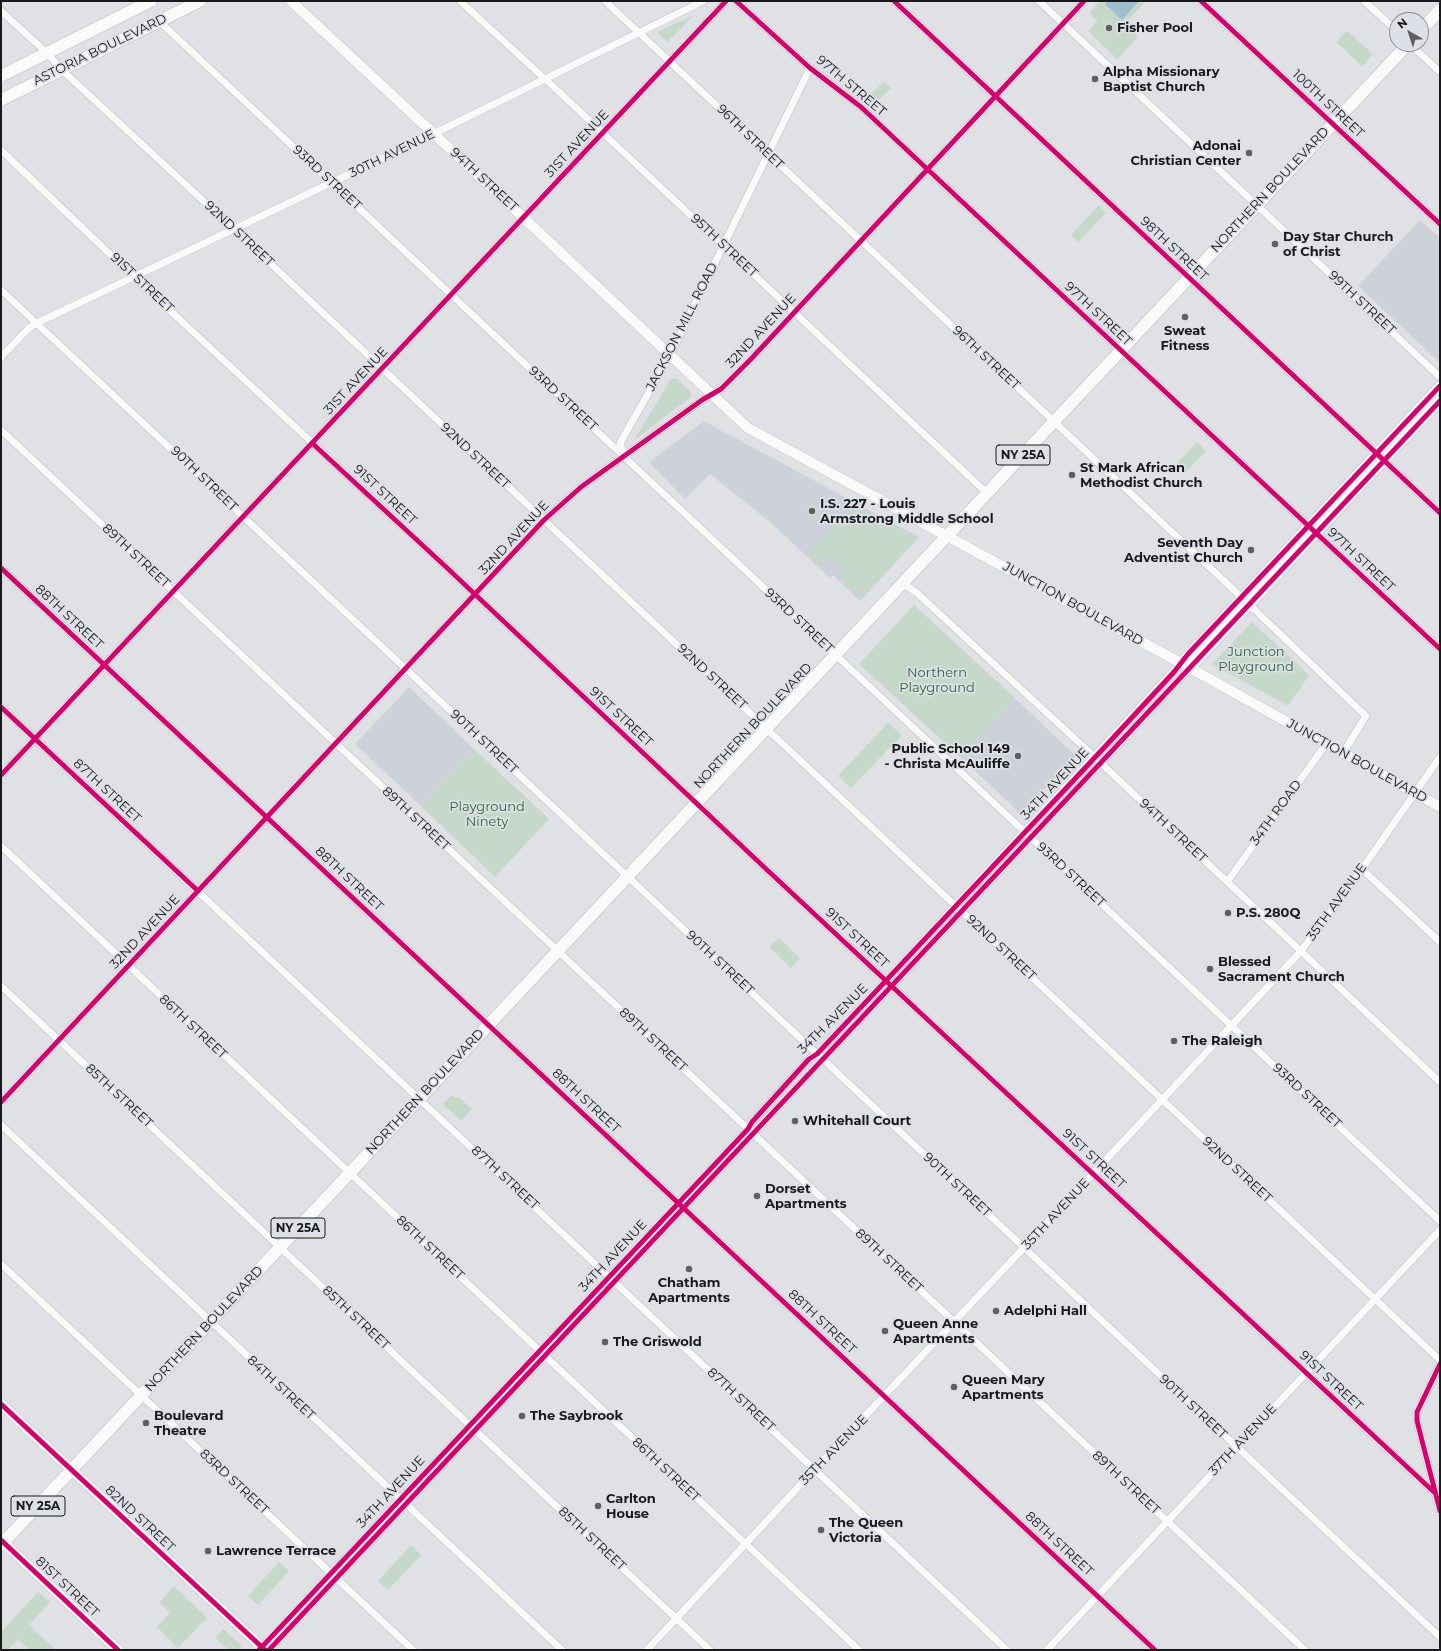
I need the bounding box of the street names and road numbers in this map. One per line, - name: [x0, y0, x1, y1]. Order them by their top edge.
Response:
- street label: ASTORIA BOULEVARD: [31, 11, 169, 89]
- street label: 97TH STREET: [813, 52, 889, 120]
- street label: 100TH STREET: [1289, 67, 1367, 141]
- street label: 96TH STREET: [713, 101, 787, 173]
- street label: 31ST AVENUE: [542, 107, 612, 181]
- street label: NORTHERN BOULEVARD: [1208, 124, 1332, 256]
- street label: 30TH AVENUE: [347, 127, 437, 181]
- street label: 93RD STREET: [289, 142, 365, 214]
- street label: 94TH STREET: [447, 145, 521, 215]
- street label: 92ND STREET: [201, 198, 277, 270]
- street label: 95TH STREET: [687, 211, 761, 281]
- street label: 98TH STREET: [1137, 214, 1211, 284]
- street label: 91ST STREET: [107, 250, 177, 316]
- street label: JACKSON MILL ROAD: [643, 260, 721, 394]
- street label: 99TH STREET: [1325, 268, 1399, 338]
- street label: 97TH STREET: [1061, 279, 1135, 349]
- street label: 32ND AVENUE: [723, 291, 799, 371]
- street label: 96TH STREET: [949, 323, 1023, 393]
- street label: 31ST AVENUE: [321, 344, 391, 418]
- street label: 93RD STREET: [525, 363, 601, 435]
- street label: 92ND STREET: [437, 420, 513, 492]
- street label: 90TH STREET: [167, 443, 241, 515]
- road number: NY 25A: [996, 445, 1050, 465]
- street label: 91ST STREET: [350, 462, 420, 528]
- street label: 32ND AVENUE: [476, 498, 552, 578]
- street label: 89TH STREET: [99, 521, 173, 591]
- street label: 97TH STREET: [1324, 525, 1398, 595]
- street label: JUNCTION BOULEVARD: [1000, 559, 1146, 649]
- street label: 88TH STREET: [32, 581, 106, 653]
- street label: 93RD STREET: [761, 585, 837, 657]
- street label: 92ND STREET: [674, 641, 750, 713]
- street label: NORTHERN BOULEVARD: [691, 660, 815, 792]
- street label: 91ST STREET: [586, 684, 656, 750]
- street label: 90TH STREET: [447, 707, 521, 777]
- street label: JUNCTION BOULEVARD: [1284, 716, 1430, 806]
- street label: 34TH AVENUE: [1018, 745, 1092, 823]
- street label: 87TH STREET: [70, 756, 144, 826]
- street label: 34TH ROAD: [1247, 777, 1305, 849]
- street label: 89TH STREET: [379, 784, 453, 854]
- street label: 94TH STREET: [1136, 796, 1210, 866]
- street label: 93RD STREET: [1033, 839, 1109, 911]
- street label: 88TH STREET: [312, 843, 386, 915]
- street label: 35TH AVENUE: [1304, 860, 1370, 944]
- street label: 32ND AVENUE: [107, 892, 183, 972]
- street label: 91ST STREET: [822, 905, 892, 971]
- street label: 92ND STREET: [963, 912, 1039, 984]
- street label: 90TH STREET: [683, 928, 757, 998]
- street label: 34TH AVENUE: [795, 981, 871, 1057]
- street label: 86TH STREET: [156, 992, 230, 1062]
- street label: 89TH STREET: [616, 1005, 690, 1075]
- street label: NORTHERN BOULEVARD: [363, 1026, 487, 1158]
- street label: 93RD STREET: [1269, 1060, 1345, 1132]
- street label: 85TH STREET: [82, 1061, 156, 1131]
- street label: 88TH STREET: [549, 1065, 623, 1137]
- street label: 91ST STREET: [1059, 1126, 1129, 1192]
- street label: 92ND STREET: [1199, 1134, 1275, 1206]
- street label: 87TH STREET: [468, 1143, 542, 1213]
- street label: 90TH STREET: [920, 1150, 994, 1220]
- street label: 35TH AVENUE: [1019, 1175, 1093, 1253]
- street label: 86TH STREET: [393, 1213, 467, 1283]
- street label: 34TH AVENUE: [576, 1217, 650, 1295]
- road number: NY 25A: [271, 1218, 325, 1238]
- street label: 89TH STREET: [852, 1226, 926, 1296]
- street label: NORTHERN BOULEVARD: [142, 1263, 266, 1395]
- street label: 85TH STREET: [319, 1283, 393, 1353]
- street label: 88TH STREET: [785, 1286, 859, 1358]
- street label: 91ST STREET: [1296, 1348, 1366, 1414]
- street label: 84TH STREET: [244, 1353, 318, 1423]
- street label: 87TH STREET: [704, 1365, 778, 1435]
- street label: 90TH STREET: [1156, 1372, 1230, 1442]
- street label: 37TH AVENUE: [1206, 1401, 1280, 1479]
- street label: 35TH AVENUE: [796, 1412, 872, 1488]
- street label: 86TH STREET: [629, 1435, 703, 1505]
- street label: 83RD STREET: [196, 1446, 272, 1518]
- street label: 89TH STREET: [1089, 1448, 1163, 1518]
- street label: 34TH AVENUE: [354, 1453, 428, 1531]
- street label: 82ND STREET: [102, 1483, 178, 1555]
- road number: NY 25A: [11, 1496, 65, 1516]
- street label: 85TH STREET: [555, 1504, 629, 1574]
- street label: 88TH STREET: [1022, 1508, 1096, 1580]
- street label: 81ST STREET: [32, 1554, 102, 1620]

